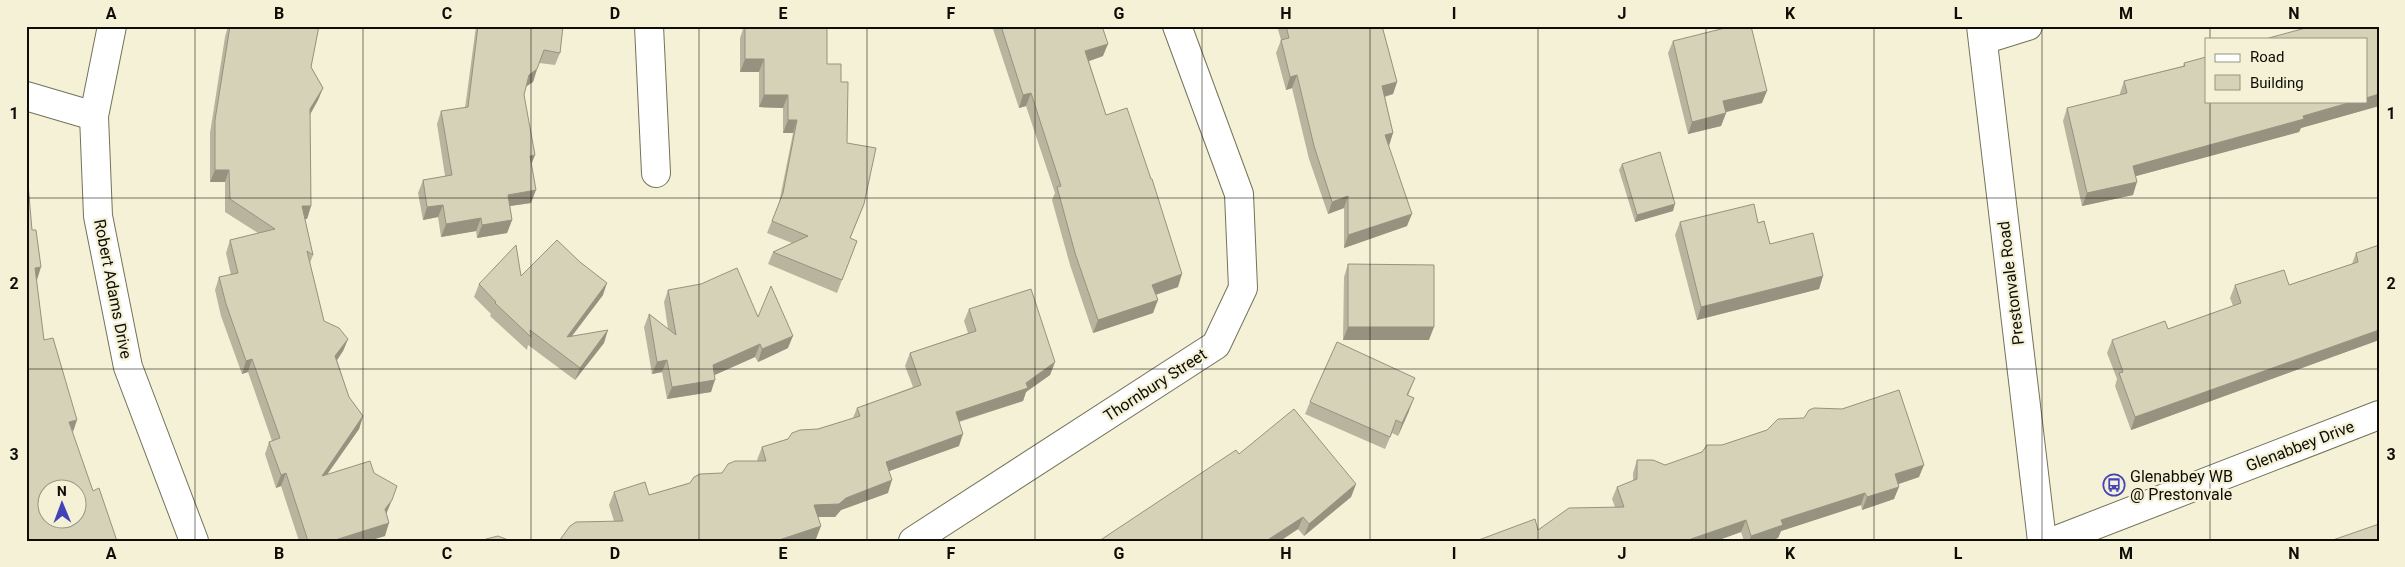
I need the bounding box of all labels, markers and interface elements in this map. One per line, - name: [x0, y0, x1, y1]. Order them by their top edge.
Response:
- text: A: [106, 4, 117, 23]
- text: B: [274, 4, 284, 23]
- text: C: [442, 4, 452, 23]
- text: D: [610, 4, 620, 23]
- text: E: [779, 4, 788, 23]
- text: F: [947, 4, 956, 23]
- text: G: [1114, 4, 1125, 23]
- text: H: [1280, 4, 1292, 23]
- text: I: [1452, 4, 1456, 23]
- text: J: [1618, 4, 1626, 23]
- text: K: [1785, 4, 1796, 23]
- text: L: [1954, 4, 1963, 23]
- text: M: [2119, 4, 2133, 23]
- text: N: [2288, 4, 2300, 23]
- legend: [2205, 38, 2368, 102]
- text: Road: [2250, 48, 2284, 66]
- text: Building: [2250, 74, 2304, 92]
- text: 1: [9, 104, 19, 123]
- text: 1: [2386, 104, 2396, 123]
- street label: Robert Adams Drive: [90, 218, 136, 360]
- street label: Prestonvale Road: [1994, 220, 2028, 346]
- text: 2: [9, 274, 19, 293]
- text: 2: [2386, 274, 2396, 293]
- street label: Thornbury Street: [1100, 345, 1210, 425]
- street label: Glenabbey Drive: [2243, 417, 2357, 475]
- text: 3: [9, 445, 19, 464]
- text: 3: [2386, 445, 2396, 464]
- place label: Glenabbey WB @ Prestonvale: [2130, 467, 2233, 504]
- bus stop icon: Glenabbey WB @ Prestonvale: [2102, 473, 2126, 497]
- north arrow: [38, 480, 88, 530]
- text: N: [57, 483, 67, 499]
- text: A: [106, 544, 117, 563]
- text: B: [274, 544, 284, 563]
- text: C: [442, 544, 452, 563]
- text: D: [610, 544, 620, 563]
- text: E: [779, 544, 788, 563]
- text: F: [947, 544, 956, 563]
- text: G: [1114, 544, 1125, 563]
- text: H: [1280, 544, 1292, 563]
- text: I: [1452, 544, 1456, 563]
- text: J: [1618, 544, 1626, 563]
- text: K: [1785, 544, 1796, 563]
- text: L: [1954, 544, 1963, 563]
- text: M: [2119, 544, 2133, 563]
- text: N: [2288, 544, 2300, 563]

